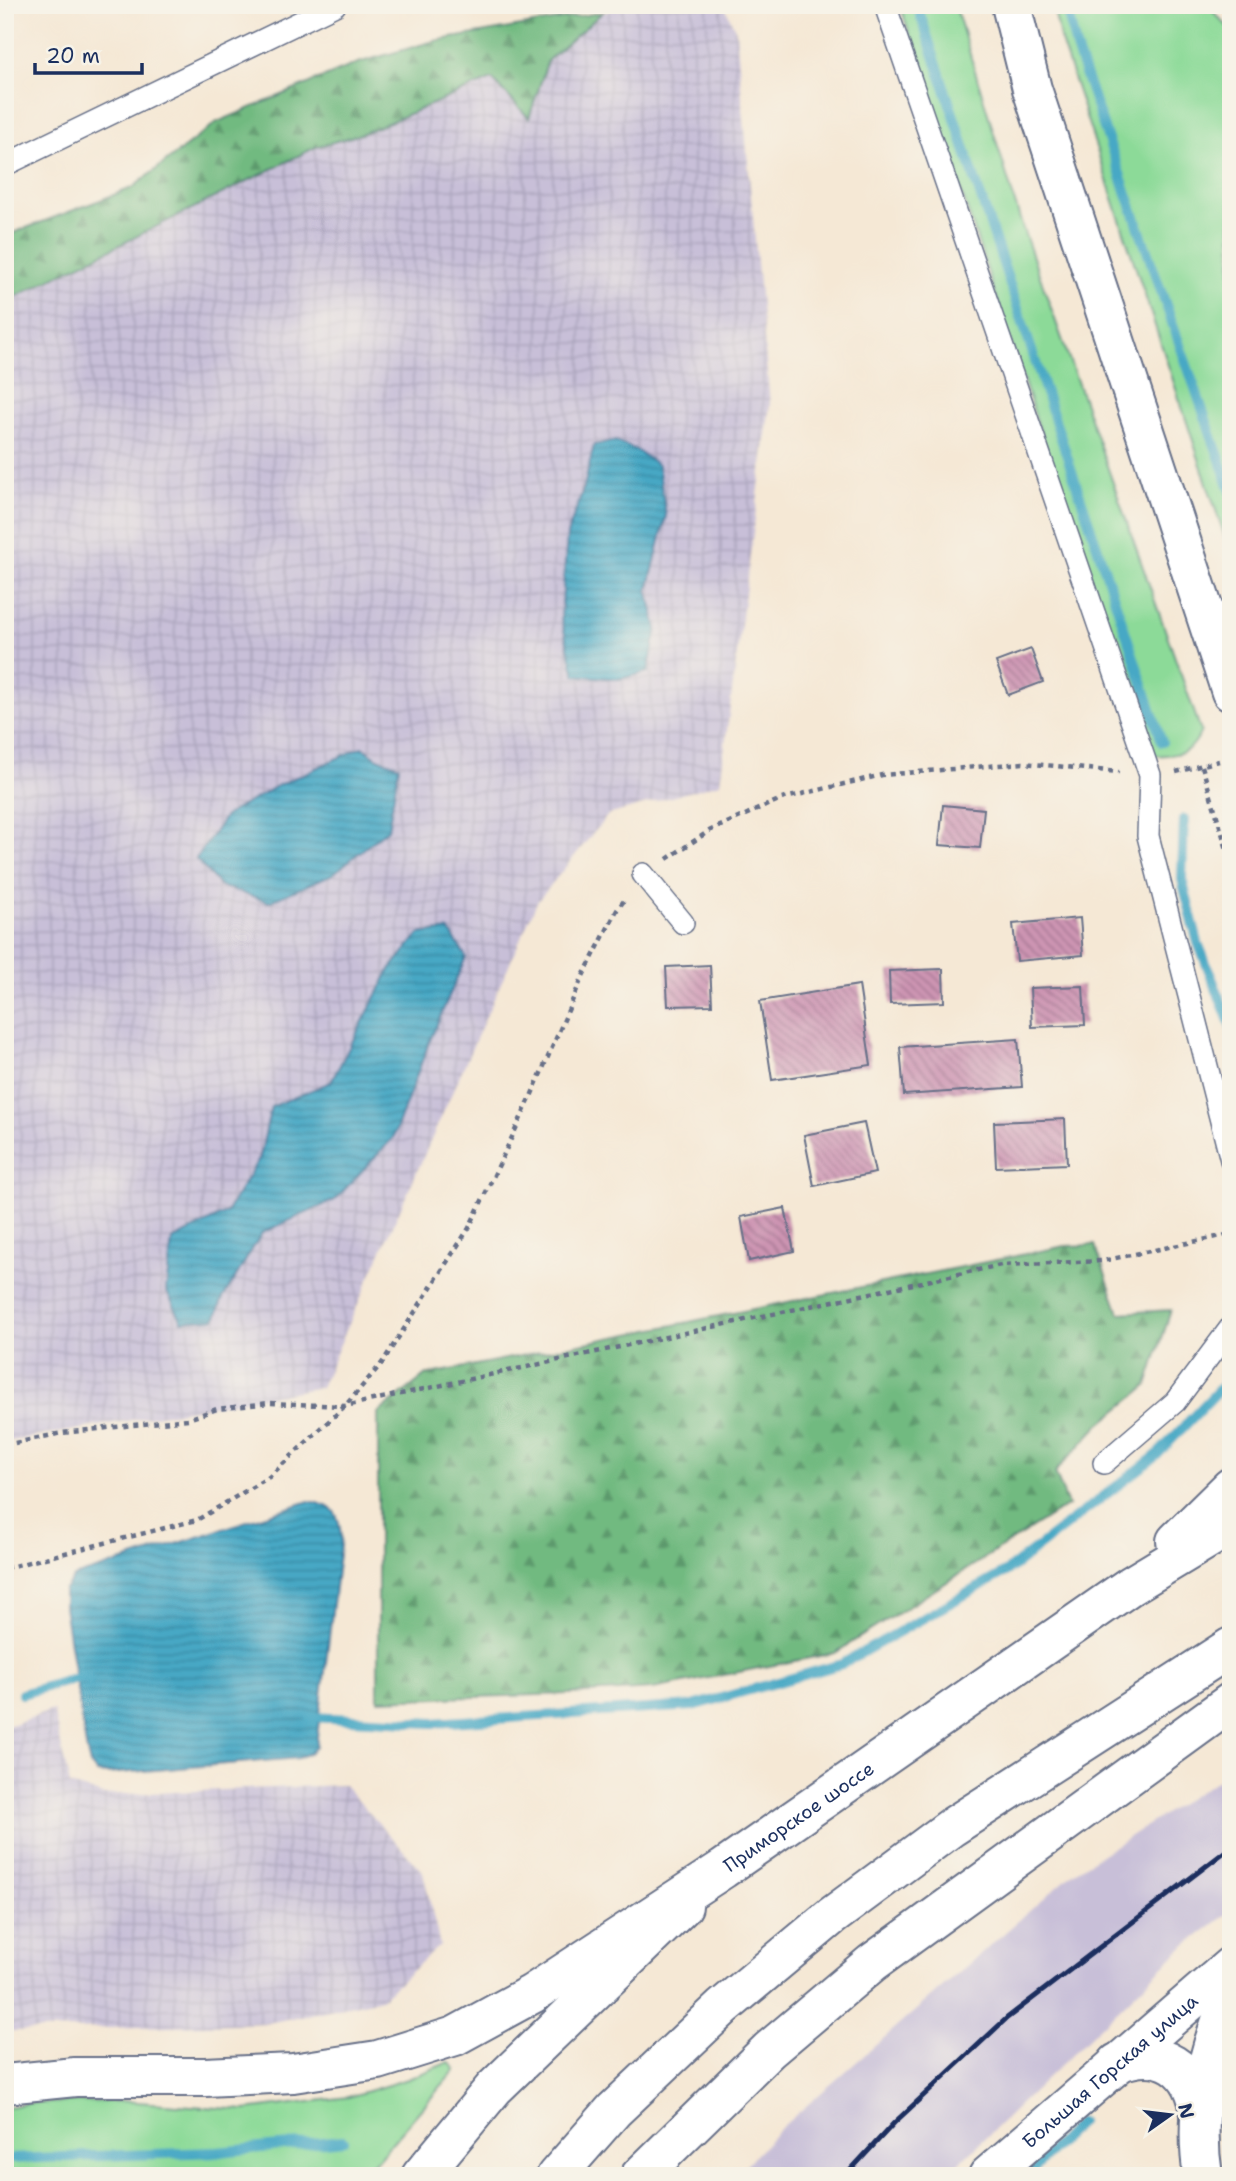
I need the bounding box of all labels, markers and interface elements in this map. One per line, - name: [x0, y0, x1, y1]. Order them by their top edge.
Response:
- scale bar: [35, 32, 142, 76]
- text: 20 m: [46, 42, 100, 70]
- street label: Приморское шоссе: [718, 1755, 879, 1878]
- street label: Большая Горская улица: [1017, 1988, 1203, 2154]
- north arrow: [1134, 2080, 1204, 2150]
- text: N: [1172, 2101, 1200, 2121]

